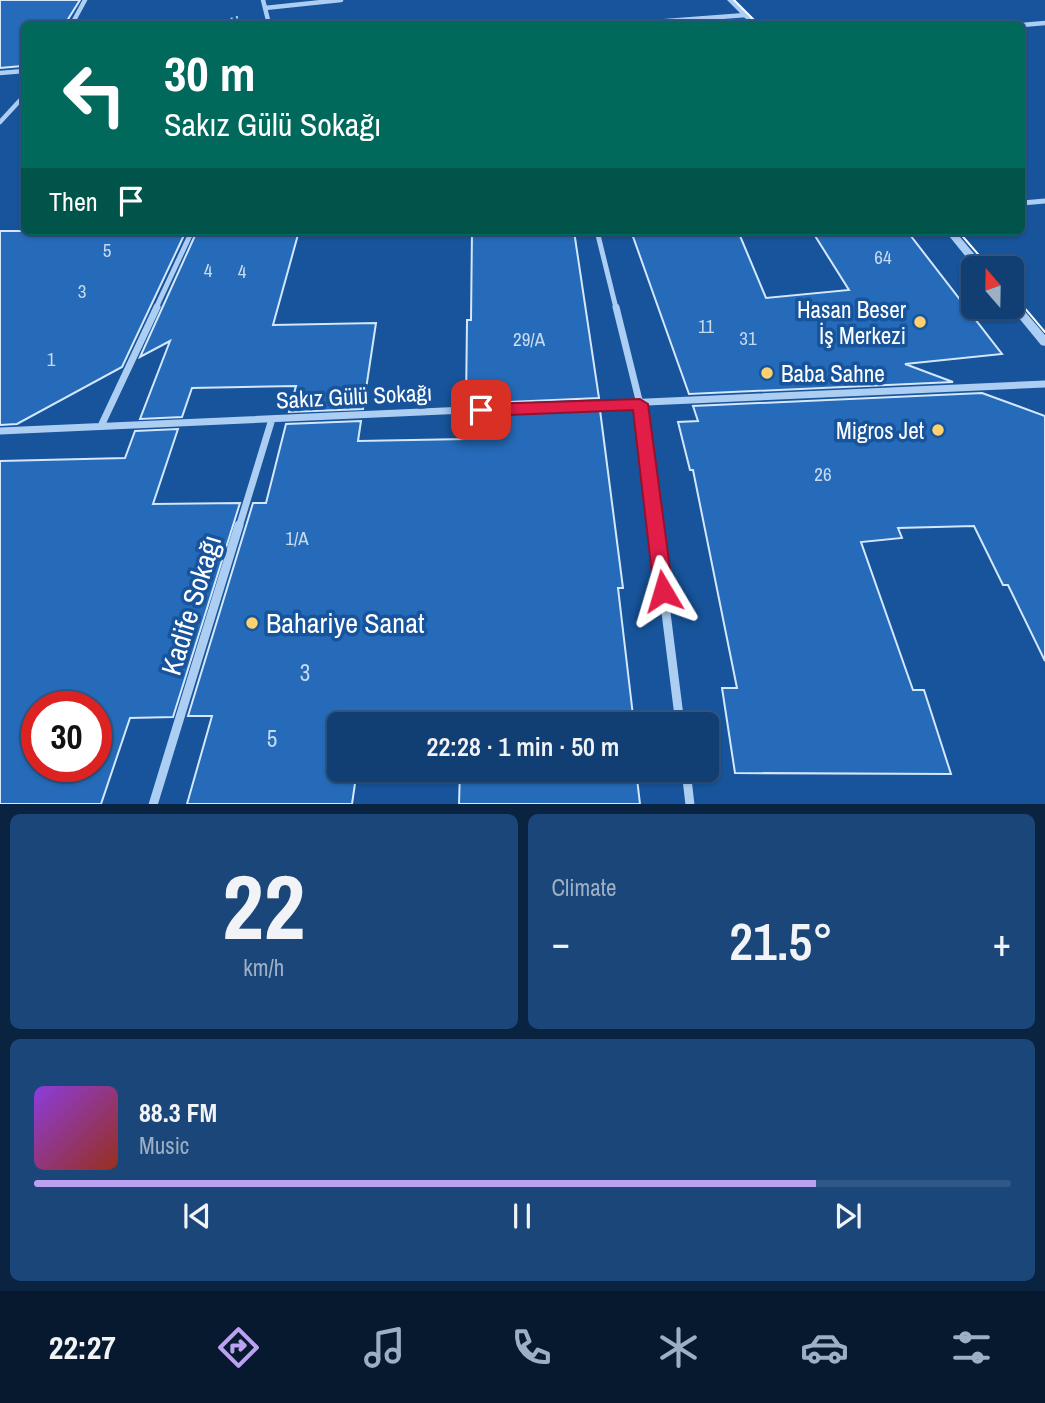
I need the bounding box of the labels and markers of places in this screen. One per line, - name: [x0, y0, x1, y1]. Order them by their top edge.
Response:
- place label: Hasan Beser İş Merkezi: [797, 294, 907, 351]
- marker: Hasan Beser İş Merkezi: [912, 314, 928, 330]
- place label: Baba Sahne: [781, 358, 885, 389]
- marker: Baba Sahne: [759, 365, 775, 381]
- pin: [451, 380, 511, 440]
- place label: Migros Jet: [836, 415, 924, 446]
- marker: Migros Jet: [930, 422, 946, 438]
- place label: Bahariye Sanat: [266, 604, 424, 642]
- marker: Bahariye Sanat: [244, 615, 260, 631]

